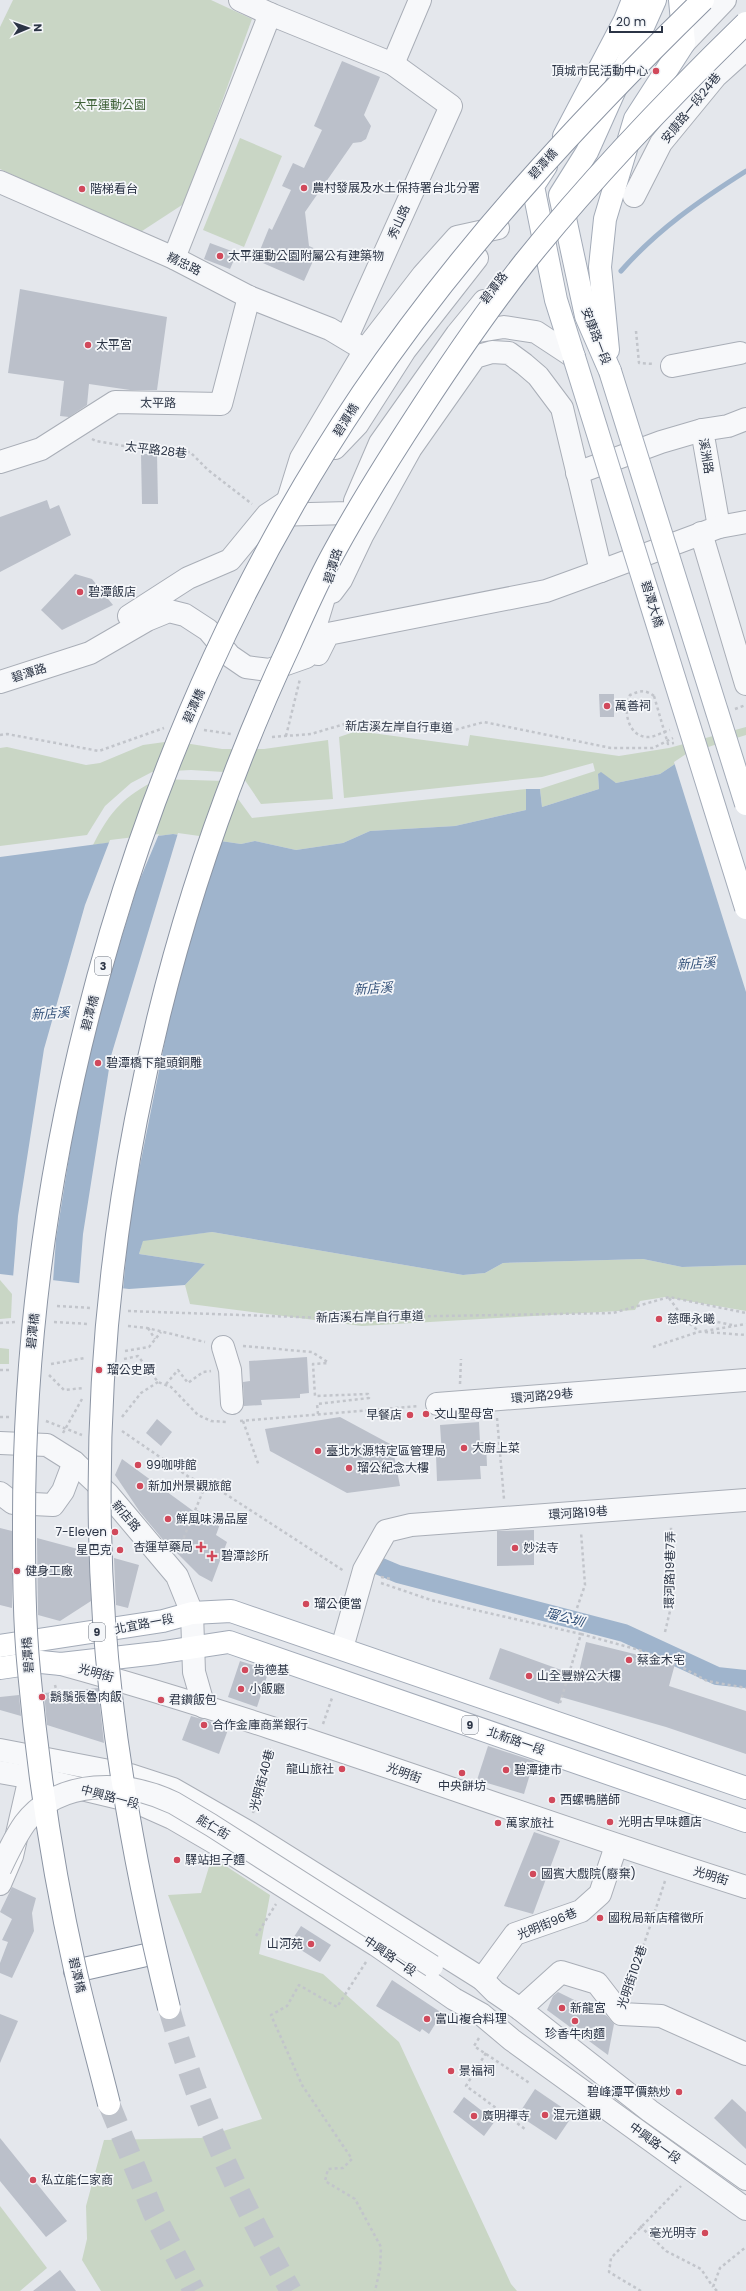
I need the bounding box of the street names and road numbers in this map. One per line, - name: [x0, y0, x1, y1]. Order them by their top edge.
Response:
- street label: 安康路一段24巷: [657, 69, 724, 147]
- street label: 碧潭橋: [524, 145, 561, 183]
- street label: 秀山路: [383, 202, 414, 242]
- street label: 精忠路: [164, 248, 204, 279]
- street label: 碧潭路: [476, 268, 511, 307]
- street label: 安康路一段: [578, 305, 615, 367]
- street label: 太平路: [140, 394, 176, 411]
- street label: 碧潭橋: [329, 400, 362, 440]
- street label: 太平路28巷: [124, 437, 188, 462]
- street label: 溪洲路: [695, 437, 718, 475]
- street label: 碧潭路: [319, 546, 346, 586]
- street label: 碧潭大橋: [637, 578, 668, 629]
- street label: 碧潭路: [9, 659, 49, 686]
- street label: 碧潭橋: [178, 686, 209, 726]
- street label: 新店溪左岸自行車道: [345, 717, 453, 736]
- road number: 3: [95, 957, 111, 975]
- street label: 碧潭橋: [77, 993, 102, 1032]
- street label: 新店溪右岸自行車道: [316, 1307, 424, 1326]
- street label: 碧潭橋: [22, 1312, 43, 1350]
- street label: 環河路29巷: [510, 1384, 574, 1407]
- street label: 新店路: [108, 1497, 145, 1535]
- street label: 環河路19巷: [548, 1502, 608, 1523]
- street label: 環河路19巷7弄: [660, 1531, 679, 1609]
- street label: 北宜路一段: [113, 1609, 175, 1638]
- road number: 9: [89, 1623, 105, 1641]
- street label: 碧潭橋: [18, 1636, 37, 1674]
- street label: 光明街: [76, 1659, 116, 1686]
- road number: 9: [462, 1716, 478, 1734]
- street label: 北新路一段: [485, 1723, 547, 1758]
- street label: 光明街40巷: [245, 1747, 278, 1813]
- street label: 光明街: [384, 1758, 424, 1787]
- street label: 中興路一段: [79, 1781, 141, 1812]
- street label: 能仁街: [193, 1810, 233, 1843]
- street label: 光明街: [691, 1862, 731, 1889]
- street label: 光明街96巷: [514, 1904, 579, 1943]
- street label: 中興路一段: [361, 1932, 420, 1979]
- street label: 光明街102巷: [613, 1943, 650, 2011]
- street label: 碧潭橋: [65, 1955, 90, 1994]
- street label: 中興路一段: [626, 2118, 685, 2167]

